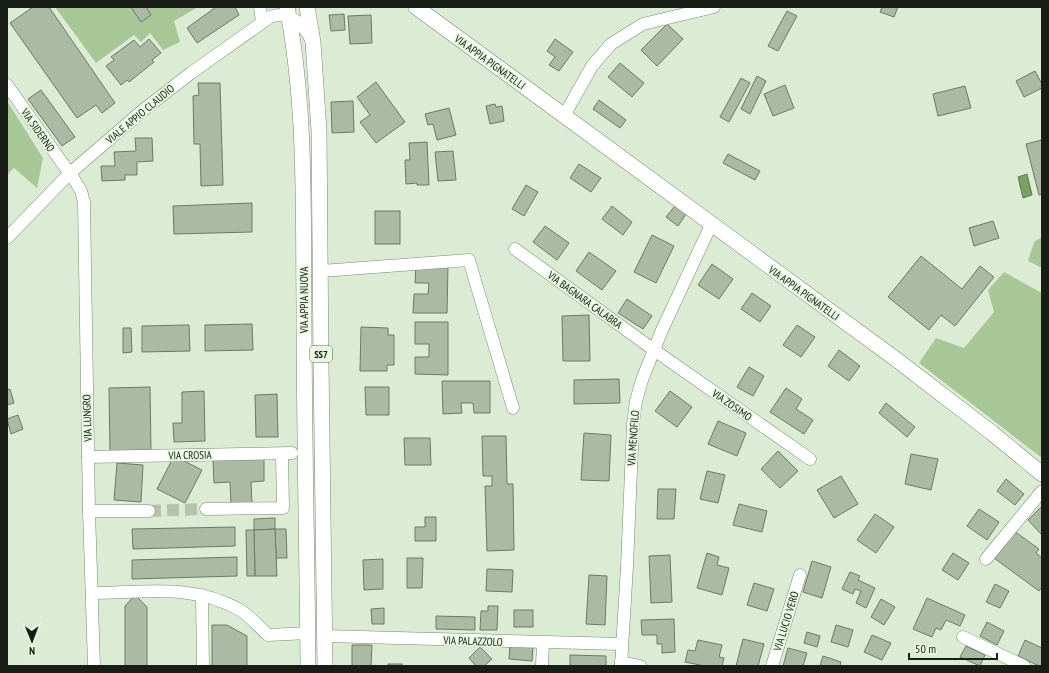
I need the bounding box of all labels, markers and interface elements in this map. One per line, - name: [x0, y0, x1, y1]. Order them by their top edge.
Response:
- street label: VIA APPIA PIGNATELLI: [451, 31, 528, 92]
- street label: VIALE APPIO CLAUDIO: [102, 81, 177, 147]
- street label: VIA SIDERNO: [17, 105, 58, 154]
- street label: VIA APPIA PIGNATELLI: [765, 262, 842, 323]
- street label: VIA APPIA NUOVA: [297, 266, 311, 334]
- street label: VIA BAGNARA CALABRA: [544, 268, 626, 332]
- road number: SS7: [310, 346, 332, 362]
- street label: VIA ZOSIMO: [708, 386, 755, 424]
- street label: VIA LUNGRO: [79, 394, 95, 443]
- street label: VIA MENOFILO: [624, 410, 642, 467]
- street label: VIA CROSIA: [167, 448, 213, 462]
- street label: VIA LUCIO VERO: [770, 589, 802, 653]
- north arrow: [12, 621, 52, 661]
- street label: VIA PALAZZOLO: [442, 633, 503, 649]
- scale bar: [909, 635, 997, 661]
- text: 50 m: [915, 641, 936, 656]
- text: N: [29, 644, 35, 658]

